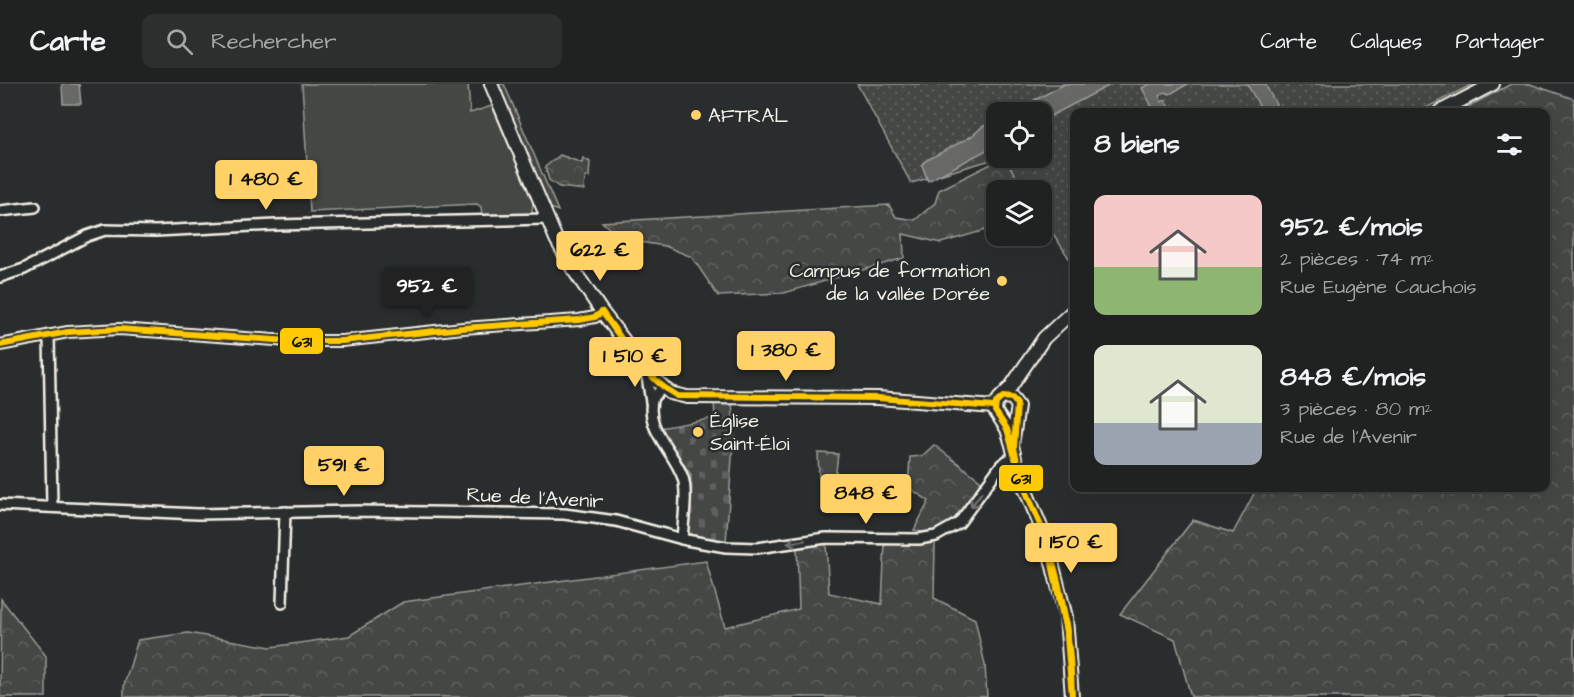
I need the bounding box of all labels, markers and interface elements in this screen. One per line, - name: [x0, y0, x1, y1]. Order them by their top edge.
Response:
- search box: [142, 14, 562, 68]
- text: Carte: [30, 22, 106, 61]
- icon: search: [163, 25, 196, 58]
- text: Rechercher: [211, 26, 336, 57]
- text: Carte: [1260, 27, 1317, 56]
- text: Calques: [1350, 27, 1422, 56]
- text: Partager: [1455, 27, 1544, 56]
- place label: AFTRAL: [708, 102, 788, 130]
- map controls: [986, 102, 1052, 246]
- button: locate: [986, 102, 1052, 168]
- marker: AFTRAL: [689, 108, 703, 122]
- text: 8 biens: [1094, 126, 1180, 162]
- icon: filters: [1493, 128, 1526, 161]
- pin: 1 480 €: [211, 160, 321, 211]
- text: 1 480 €: [229, 165, 303, 193]
- button: layers: [986, 180, 1052, 246]
- text: 952 €/mois: [1280, 209, 1423, 245]
- icon: home: [1142, 219, 1214, 291]
- pin: 622 €: [558, 231, 642, 282]
- text: 622 €: [570, 236, 630, 264]
- text: 2 pièces · 74 m²: [1280, 245, 1434, 273]
- place label: Campus de formation de la vallée Dorée: [789, 257, 990, 308]
- pin: 952 €: [385, 267, 469, 318]
- text: 952 €: [397, 272, 457, 300]
- text: Rue Eugène Cauchois: [1280, 273, 1477, 301]
- marker: Campus de formation de la vallée Dorée: [995, 274, 1009, 288]
- line badge: 631: [279, 327, 324, 355]
- text: 631: [292, 331, 313, 353]
- pin: 1 380 €: [731, 331, 841, 382]
- text: 1 380 €: [751, 336, 821, 364]
- pin: 1 510 €: [580, 337, 690, 388]
- text: 1 510 €: [603, 342, 667, 370]
- text: 848 €/mois: [1280, 359, 1426, 395]
- icon: home: [1142, 369, 1214, 441]
- text: 3 pièces · 80 m²: [1280, 395, 1432, 423]
- place label: Église Saint-Éloi: [710, 407, 790, 458]
- text: Rue de l'Avenir: [1280, 423, 1417, 451]
- marker: Église Saint-Éloi: [691, 425, 705, 439]
- pin: 591 €: [302, 446, 386, 497]
- text: 591 €: [318, 451, 370, 479]
- line badge: 631: [998, 464, 1044, 492]
- text: 631: [1011, 468, 1032, 490]
- pin: 848 €: [824, 474, 908, 525]
- text: 848 €: [834, 479, 898, 507]
- street label: Rue de l'Avenir: [466, 480, 604, 516]
- one-way arrow: [969, 492, 982, 508]
- pin: 1 150 €: [1016, 523, 1126, 574]
- text: 1 150 €: [1039, 528, 1103, 556]
- one-way arrow: [787, 537, 806, 548]

